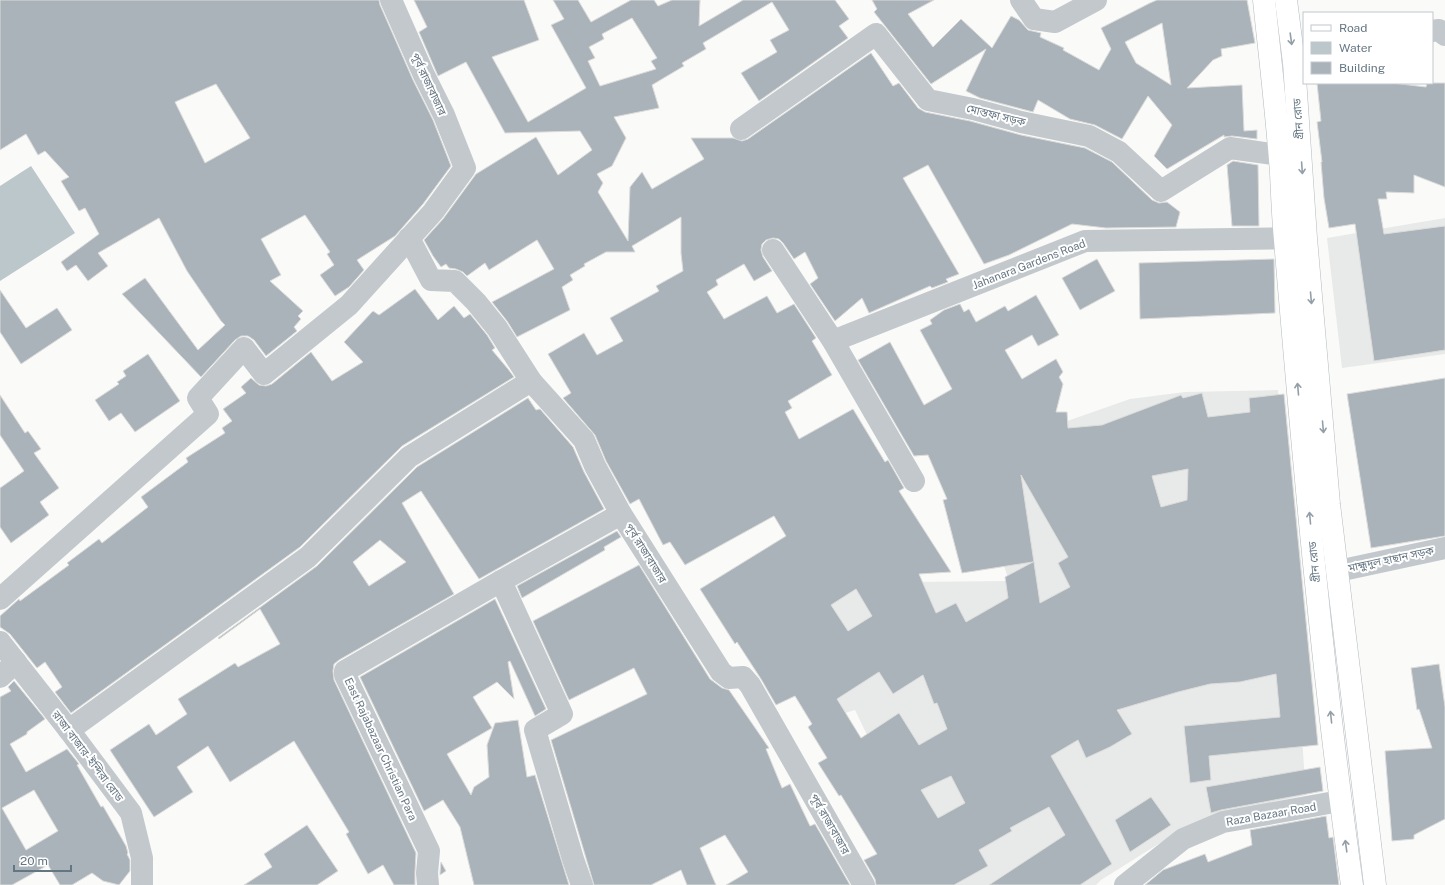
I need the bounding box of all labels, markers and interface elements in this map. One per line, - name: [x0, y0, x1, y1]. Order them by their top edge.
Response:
- legend: [1303, 12, 1433, 84]
- text: Road: [1339, 21, 1367, 35]
- one-way arrow: [1287, 32, 1295, 45]
- text: Water: [1339, 41, 1373, 55]
- street label: পূর্ব রাজাবাজার: [408, 50, 450, 118]
- text: Building: [1339, 61, 1385, 75]
- street label: গ্রীন রোড: [1291, 98, 1305, 140]
- street label: মোস্তফা সড়ক: [965, 102, 1027, 128]
- one-way arrow: [1298, 161, 1305, 174]
- street label: Jahanara Gardens Road: [971, 237, 1087, 291]
- one-way arrow: [1308, 291, 1315, 304]
- one-way arrow: [1294, 383, 1302, 396]
- one-way arrow: [1319, 420, 1326, 433]
- one-way arrow: [1306, 512, 1313, 525]
- street label: পূর্ব রাজাবাজার: [622, 521, 670, 586]
- street label: গ্রীন রোড: [1306, 541, 1322, 583]
- street label: মাহ্মুদুল হাছান সড়ক: [1346, 544, 1435, 575]
- street label: East Rajabazaar Christian Para: [343, 676, 419, 822]
- street label: রাজা বাজার- ইন্দিরা রোড: [50, 708, 126, 804]
- one-way arrow: [1327, 711, 1334, 724]
- street label: পূর্ব রাজাবাজার: [807, 791, 853, 857]
- street label: Raza Bazaar Road: [1225, 800, 1317, 828]
- one-way arrow: [1342, 840, 1350, 853]
- scale bar: [14, 847, 71, 873]
- text: 20 m: [20, 854, 48, 868]

